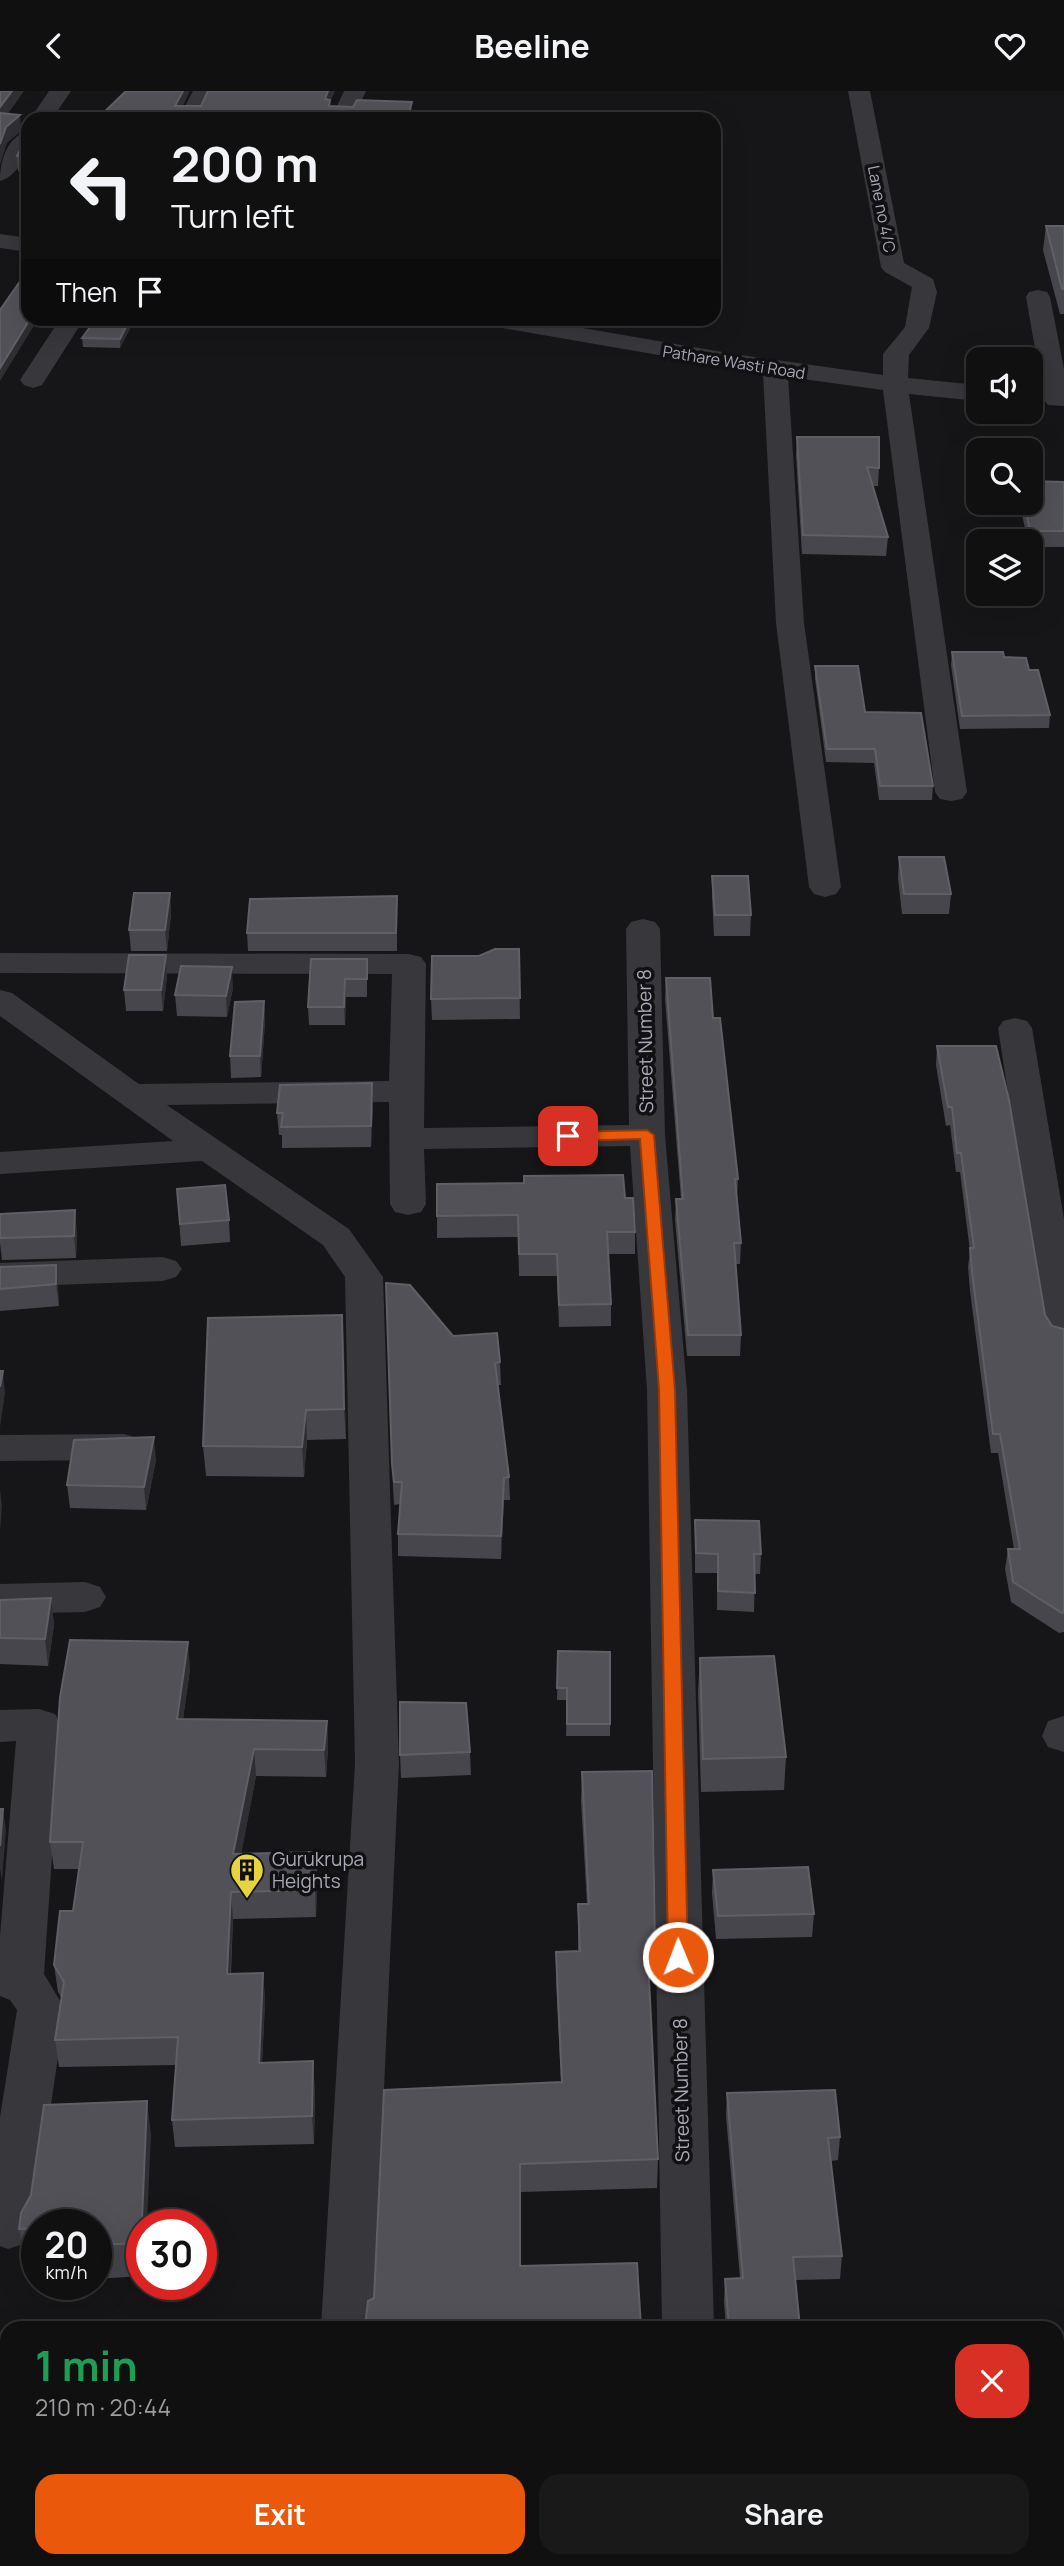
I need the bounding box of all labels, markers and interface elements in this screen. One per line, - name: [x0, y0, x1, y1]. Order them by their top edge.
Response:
- text: Beeline: [474, 24, 590, 68]
- icon: back: [35, 27, 73, 65]
- icon: heart: [991, 27, 1029, 65]
- text: 200 m: [171, 130, 319, 197]
- icon: left: [56, 140, 147, 231]
- street label: Lane no 4/C: [863, 164, 901, 254]
- text: Turn left: [171, 194, 295, 238]
- icon: arrive: [131, 273, 169, 311]
- text: Then: [56, 274, 117, 310]
- street label: Pathare Wasti Road: [661, 340, 807, 384]
- map controls: [966, 347, 1043, 606]
- button: sound: [966, 347, 1043, 424]
- button: search: [966, 438, 1043, 515]
- button: layers: [966, 529, 1043, 606]
- street label: Street Number 8: [631, 969, 659, 1113]
- pin: [538, 1106, 598, 1166]
- icon: arrive: [549, 1117, 587, 1155]
- place label: Gurukrupa Heights: [272, 1846, 364, 1894]
- building icon: Gurukrupa Heights: [228, 1851, 266, 1900]
- position arrow: [641, 1920, 715, 1994]
- street label: Street Number 8: [667, 2018, 695, 2162]
- speed limit sign: 30: [126, 2209, 217, 2300]
- text: 20: [45, 2221, 88, 2269]
- text: km/h: [46, 2260, 87, 2284]
- text: 1 min: [35, 2336, 138, 2394]
- button: close: [955, 2344, 1029, 2418]
- text: 210 m · 20:44: [35, 2391, 171, 2423]
- button: Exit: [35, 2474, 525, 2554]
- button: Share: [539, 2474, 1029, 2554]

